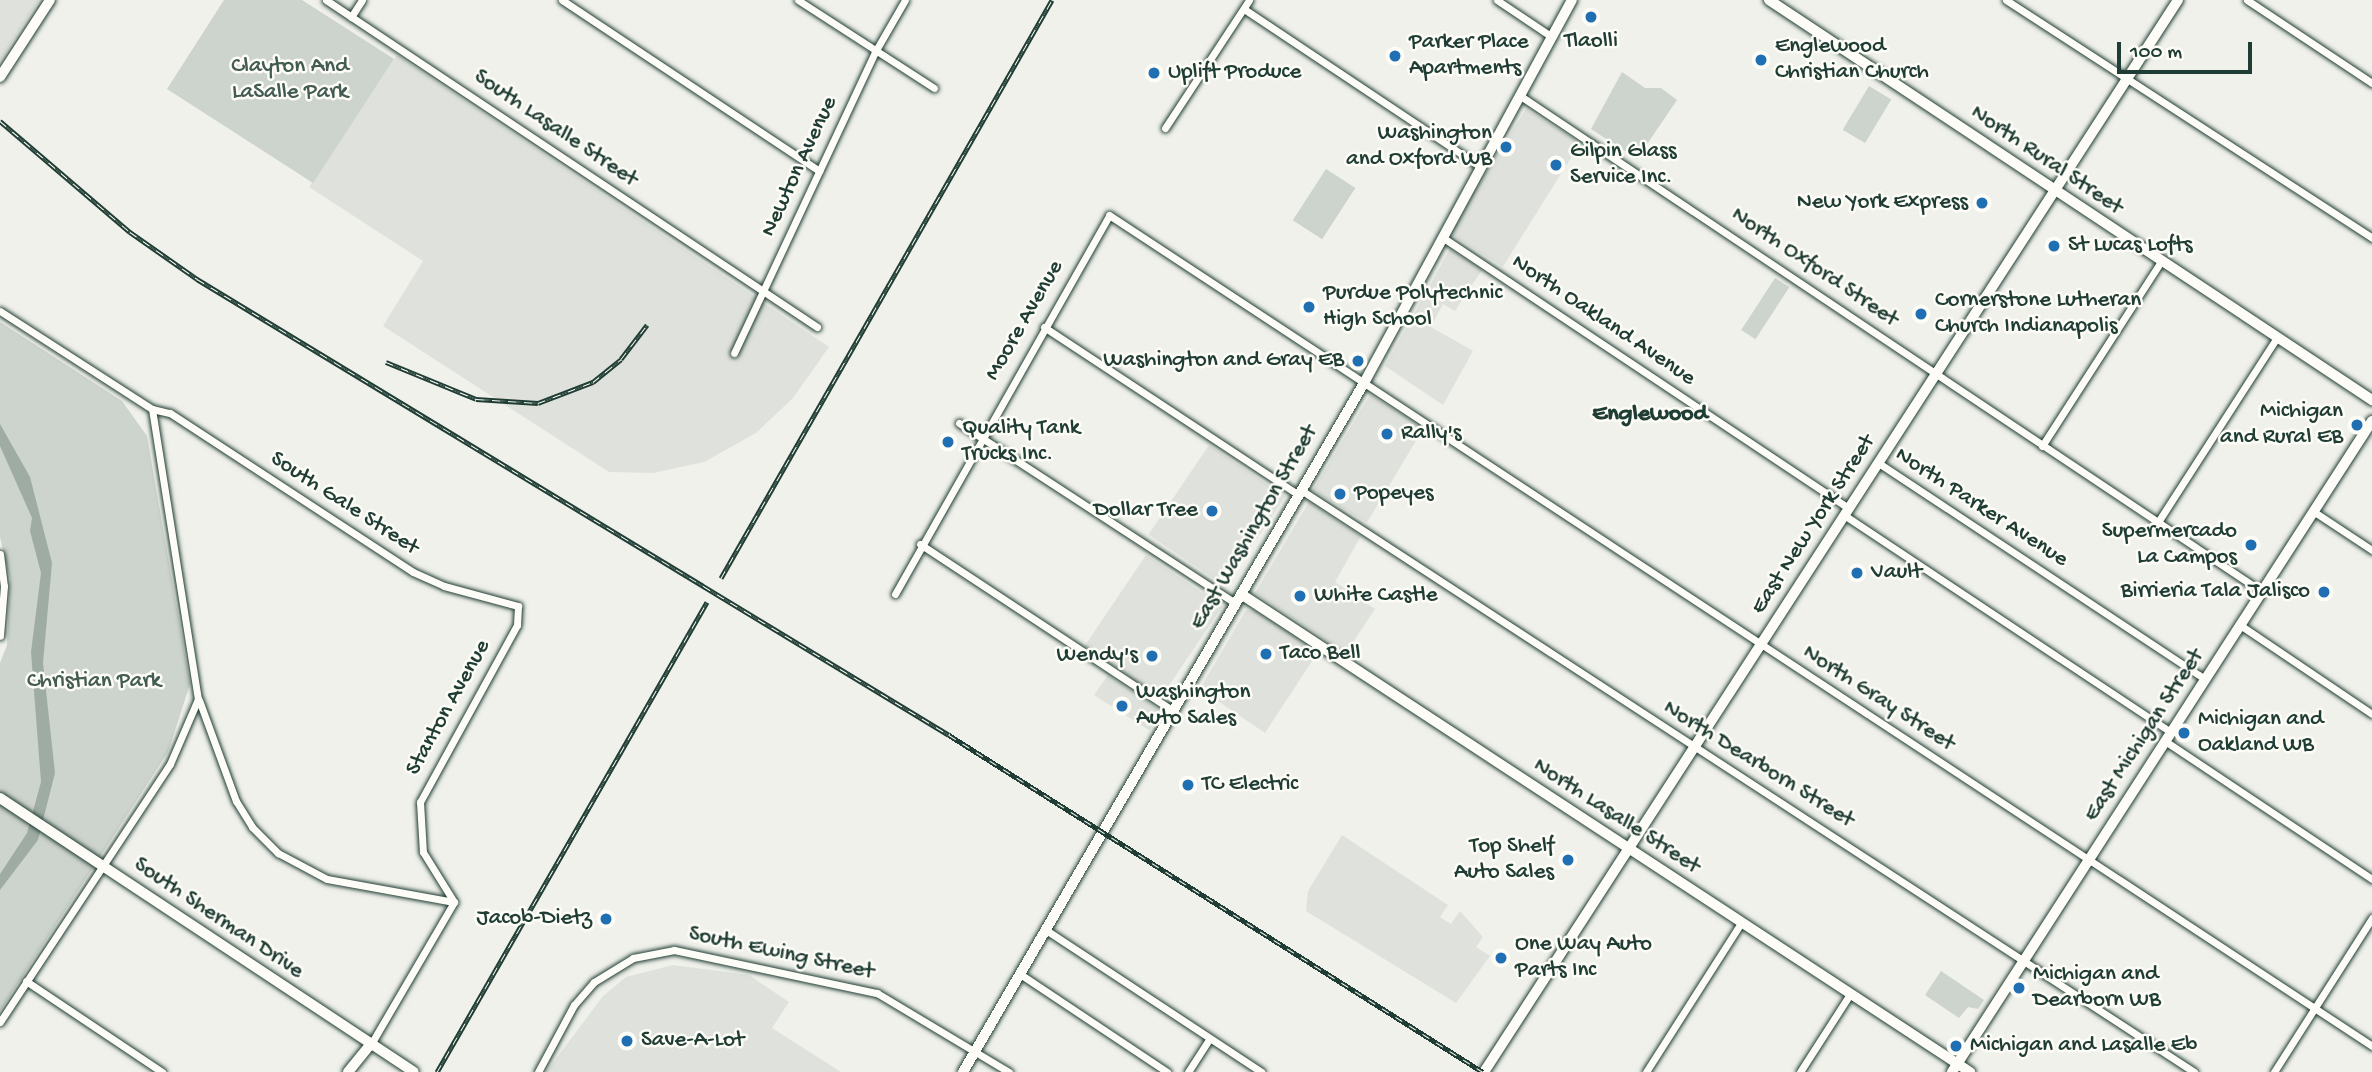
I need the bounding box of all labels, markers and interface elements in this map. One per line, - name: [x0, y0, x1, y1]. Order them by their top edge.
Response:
- marker: Tlaolli: [1583, 9, 1599, 25]
- place label: Tlaolli: [1564, 28, 1618, 56]
- scale bar: [2120, 28, 2255, 72]
- place label: Parker Place Apartments: [1409, 29, 1529, 83]
- place label: Englewood Christian Church: [1775, 33, 1929, 87]
- text: 100 m: [2130, 41, 2182, 66]
- marker: Parker Place Apartments: [1387, 48, 1403, 64]
- marker: Englewood Christian Church: [1753, 52, 1769, 68]
- park label: Clayton And LaSalle Park: [231, 53, 349, 107]
- place label: Uplift Produce: [1168, 59, 1301, 87]
- street label: South Lasalle Street: [468, 64, 642, 194]
- marker: Uplift Produce: [1146, 65, 1162, 81]
- street label: Newton Avenue: [755, 92, 845, 242]
- street label: North Rural Street: [1965, 100, 2127, 222]
- place label: Washington and Oxford WB: [1346, 120, 1492, 174]
- place label: Gilpin Glass Service Inc.: [1570, 138, 1677, 192]
- marker: Washington and Oxford WB: [1498, 139, 1514, 155]
- marker: Gilpin Glass Service Inc.: [1548, 157, 1564, 173]
- place label: New York Express: [1797, 189, 1968, 217]
- marker: New York Express: [1974, 195, 1990, 211]
- street label: North Oxford Street: [1725, 202, 1903, 334]
- place label: St Lucas Lofts: [2068, 232, 2192, 260]
- marker: St Lucas Lofts: [2046, 238, 2062, 254]
- street label: North Oakland Avenue: [1506, 249, 1700, 393]
- street label: Moore Avenue: [979, 256, 1071, 386]
- place label: Purdue Polytechnic High School: [1323, 280, 1502, 334]
- place label: Cornerstone Lutheran Church Indianapolis: [1935, 287, 2141, 341]
- marker: Purdue Polytechnic High School: [1301, 299, 1317, 315]
- marker: Cornerstone Lutheran Church Indianapolis: [1913, 306, 1929, 322]
- place label: Washington and Gray EB: [1103, 347, 1344, 375]
- marker: Washington and Gray EB: [1350, 353, 1366, 369]
- place label: Michigan and Rural EB: [2220, 398, 2343, 452]
- district label: Englewood: [1592, 401, 1708, 429]
- place label: Quality Tank Trucks Inc.: [962, 415, 1080, 469]
- marker: Michigan and Rural EB: [2349, 417, 2365, 433]
- place label: Rally's: [1401, 420, 1462, 448]
- street label: East Washington Street: [1185, 421, 1325, 635]
- marker: Rally's: [1379, 426, 1395, 442]
- street label: East New York Street: [1746, 430, 1882, 620]
- marker: Quality Tank Trucks Inc.: [940, 434, 956, 450]
- street label: North Parker Avenue: [1889, 442, 2073, 574]
- street label: South Gale Street: [265, 446, 423, 562]
- place label: Popeyes: [1354, 480, 1433, 508]
- marker: Popeyes: [1332, 486, 1348, 502]
- place label: Dollar Tree: [1094, 497, 1198, 525]
- marker: Dollar Tree: [1204, 503, 1220, 519]
- place label: Supermercado La Campos: [2102, 518, 2237, 572]
- marker: Supermercado La Campos: [2243, 537, 2259, 553]
- place label: Vault: [1871, 559, 1922, 587]
- marker: Vault: [1849, 565, 1865, 581]
- place label: Birrieria Tala Jalisco: [2121, 578, 2310, 606]
- place label: White Castle: [1314, 582, 1438, 610]
- marker: Birrieria Tala Jalisco: [2316, 584, 2332, 600]
- marker: White Castle: [1292, 588, 1308, 604]
- street label: Stanton Avenue: [400, 635, 498, 781]
- place label: Taco Bell: [1280, 640, 1361, 668]
- street label: North Gray Street: [1797, 640, 1959, 758]
- place label: Wendy's: [1057, 642, 1138, 670]
- street label: East Michigan Street: [2079, 645, 2211, 827]
- marker: Taco Bell: [1258, 646, 1274, 662]
- marker: Wendy's: [1144, 648, 1160, 664]
- park label: Christian Park: [27, 668, 161, 696]
- place label: Washington Auto Sales: [1136, 679, 1250, 733]
- street label: North Dearborn Street: [1657, 695, 1859, 835]
- marker: Washington Auto Sales: [1114, 698, 1130, 714]
- place label: Michigan and Oakland WB: [2198, 706, 2324, 760]
- marker: Michigan and Oakland WB: [2176, 725, 2192, 741]
- street label: North Lasalle Street: [1527, 753, 1705, 881]
- place label: TC Electric: [1202, 771, 1298, 799]
- marker: TC Electric: [1180, 777, 1196, 793]
- place label: Top Shelf Auto Sales: [1454, 833, 1554, 887]
- street label: South Sherman Drive: [128, 852, 308, 986]
- marker: Top Shelf Auto Sales: [1560, 852, 1576, 868]
- place label: Jacob-Dietz: [477, 905, 592, 933]
- marker: Jacob-Dietz: [598, 911, 614, 927]
- street label: South Ewing Street: [686, 921, 876, 987]
- place label: One Way Auto Parts Inc: [1515, 931, 1652, 985]
- marker: One Way Auto Parts Inc: [1493, 950, 1509, 966]
- place label: Michigan and Dearborn WB: [2033, 961, 2161, 1015]
- marker: Michigan and Dearborn WB: [2011, 980, 2027, 996]
- place label: Save-A-Lot: [641, 1027, 744, 1055]
- place label: Michigan and Lasalle Eb: [1970, 1032, 2197, 1060]
- marker: Save-A-Lot: [619, 1033, 635, 1049]
- marker: Michigan and Lasalle Eb: [1948, 1038, 1964, 1054]

